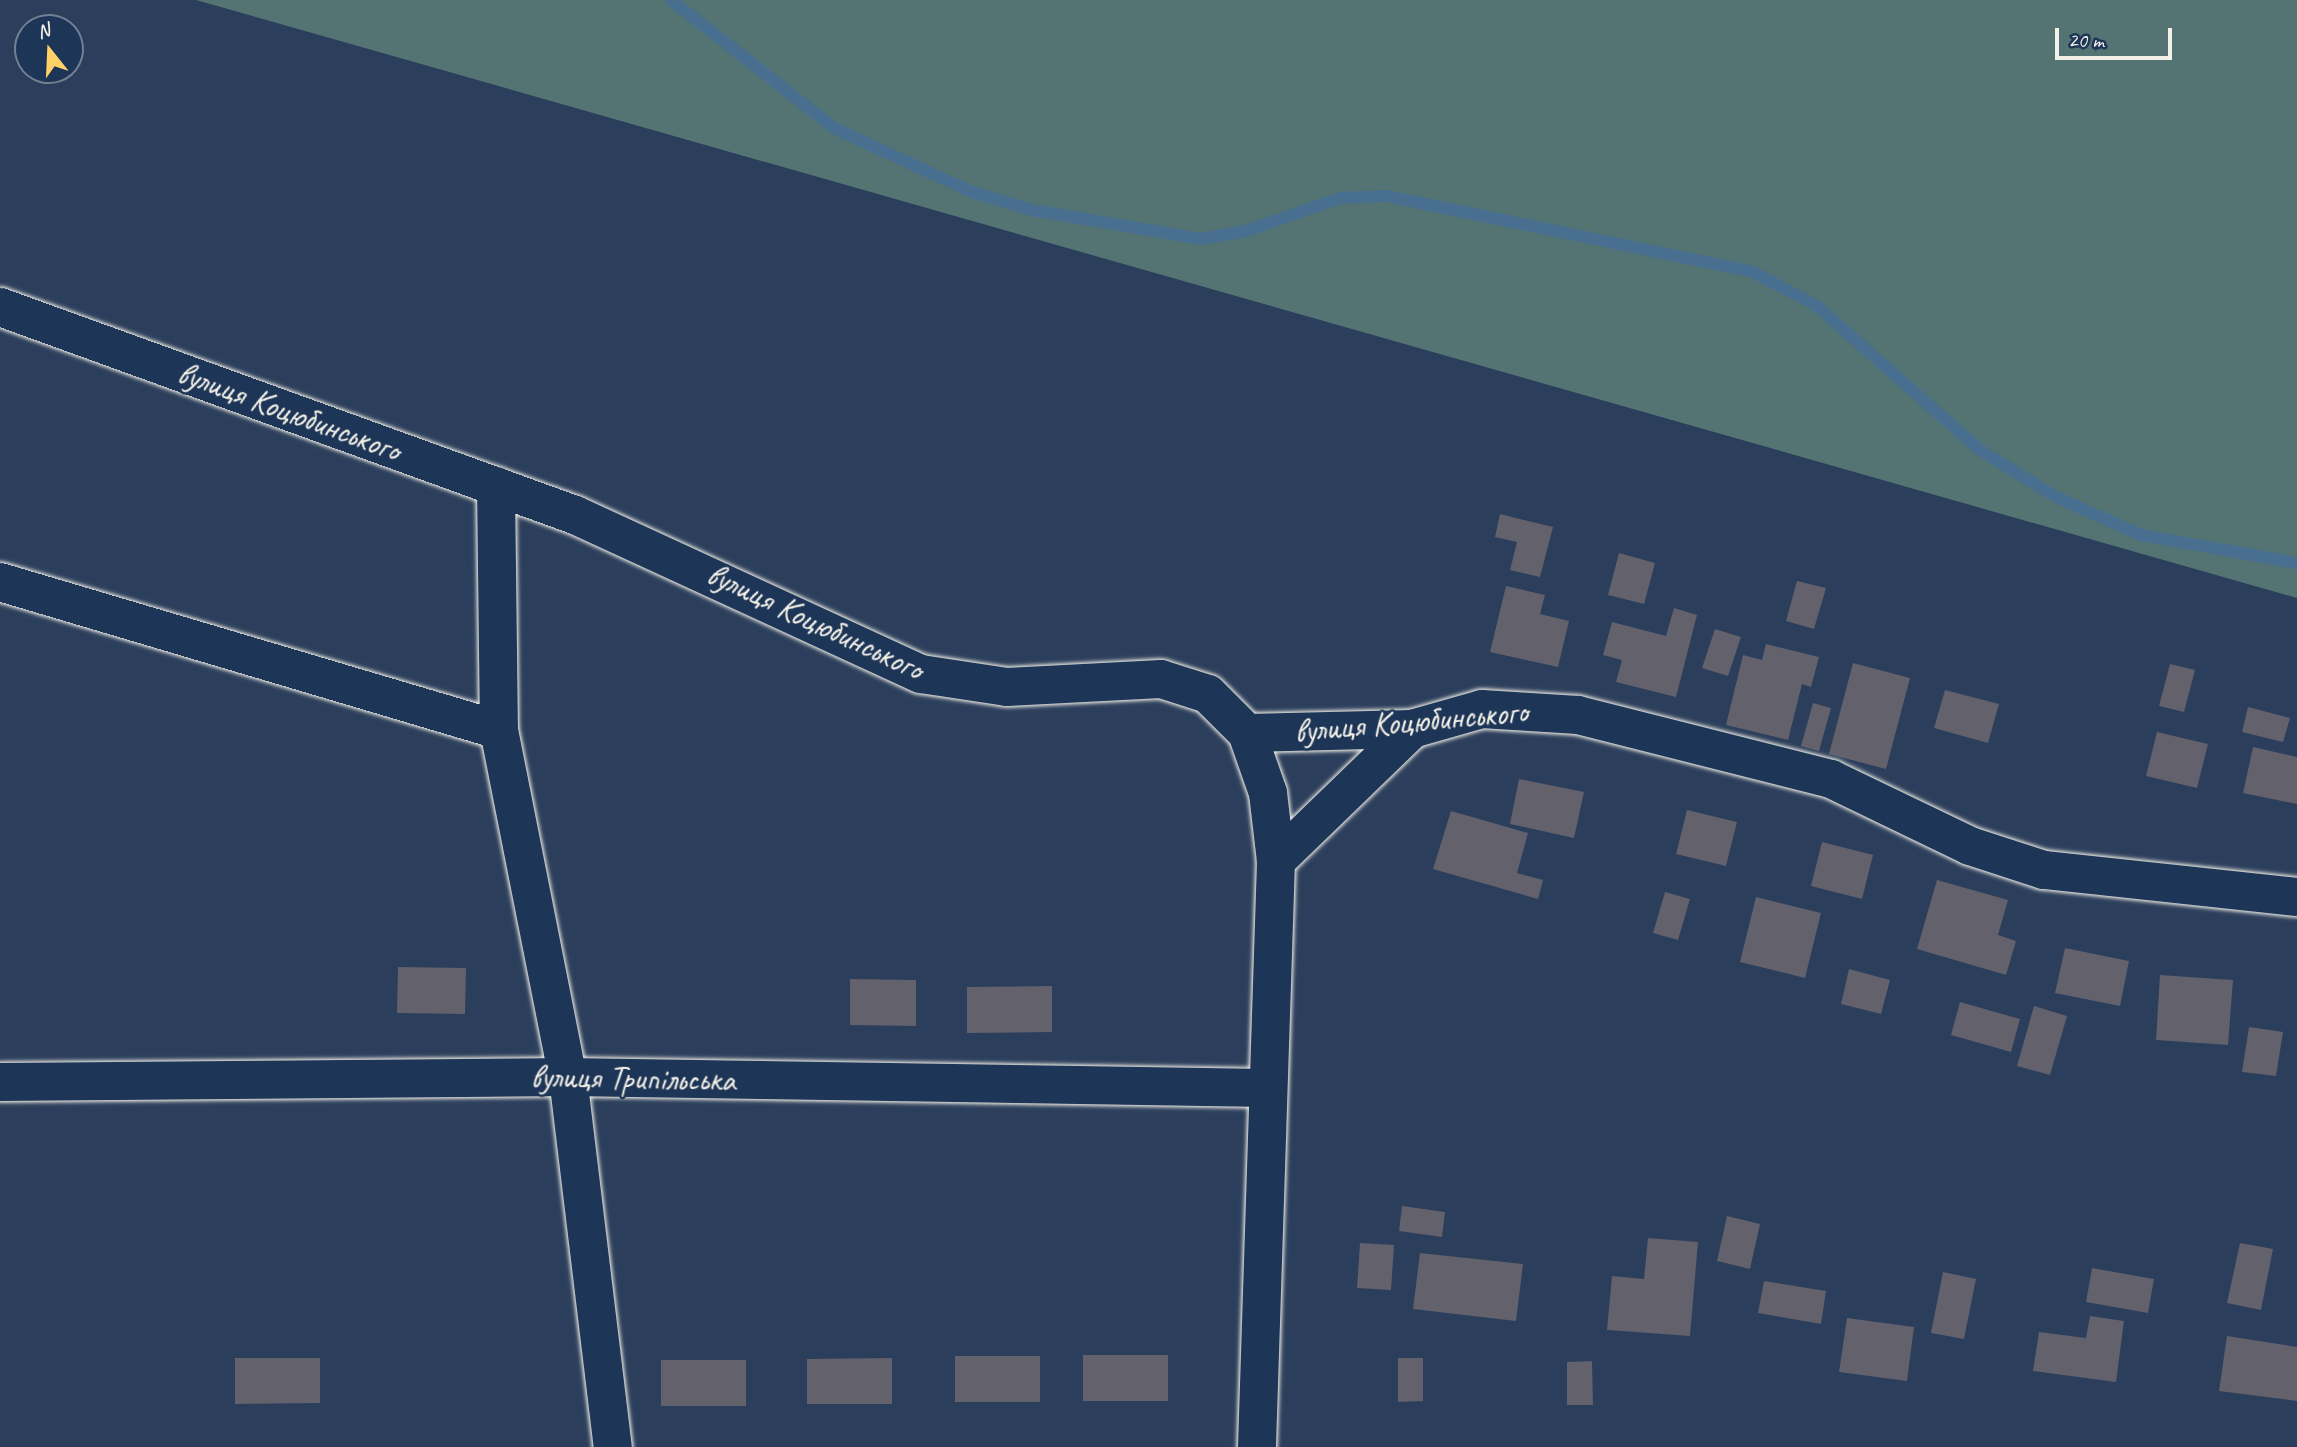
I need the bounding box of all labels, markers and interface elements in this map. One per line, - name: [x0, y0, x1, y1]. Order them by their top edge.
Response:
- north arrow: [14, 14, 84, 84]
- scale bar: [2059, 14, 2176, 58]
- text: N: [34, 18, 52, 44]
- text: 20 m: [2068, 27, 2104, 53]
- street label: вулиця Коцюбинського: [172, 353, 406, 471]
- street label: вулиця Коцюбинського: [701, 555, 929, 689]
- street label: вулиця Коцюбинського: [1293, 692, 1529, 752]
- street label: вулиця Трипільська: [530, 1057, 736, 1101]

